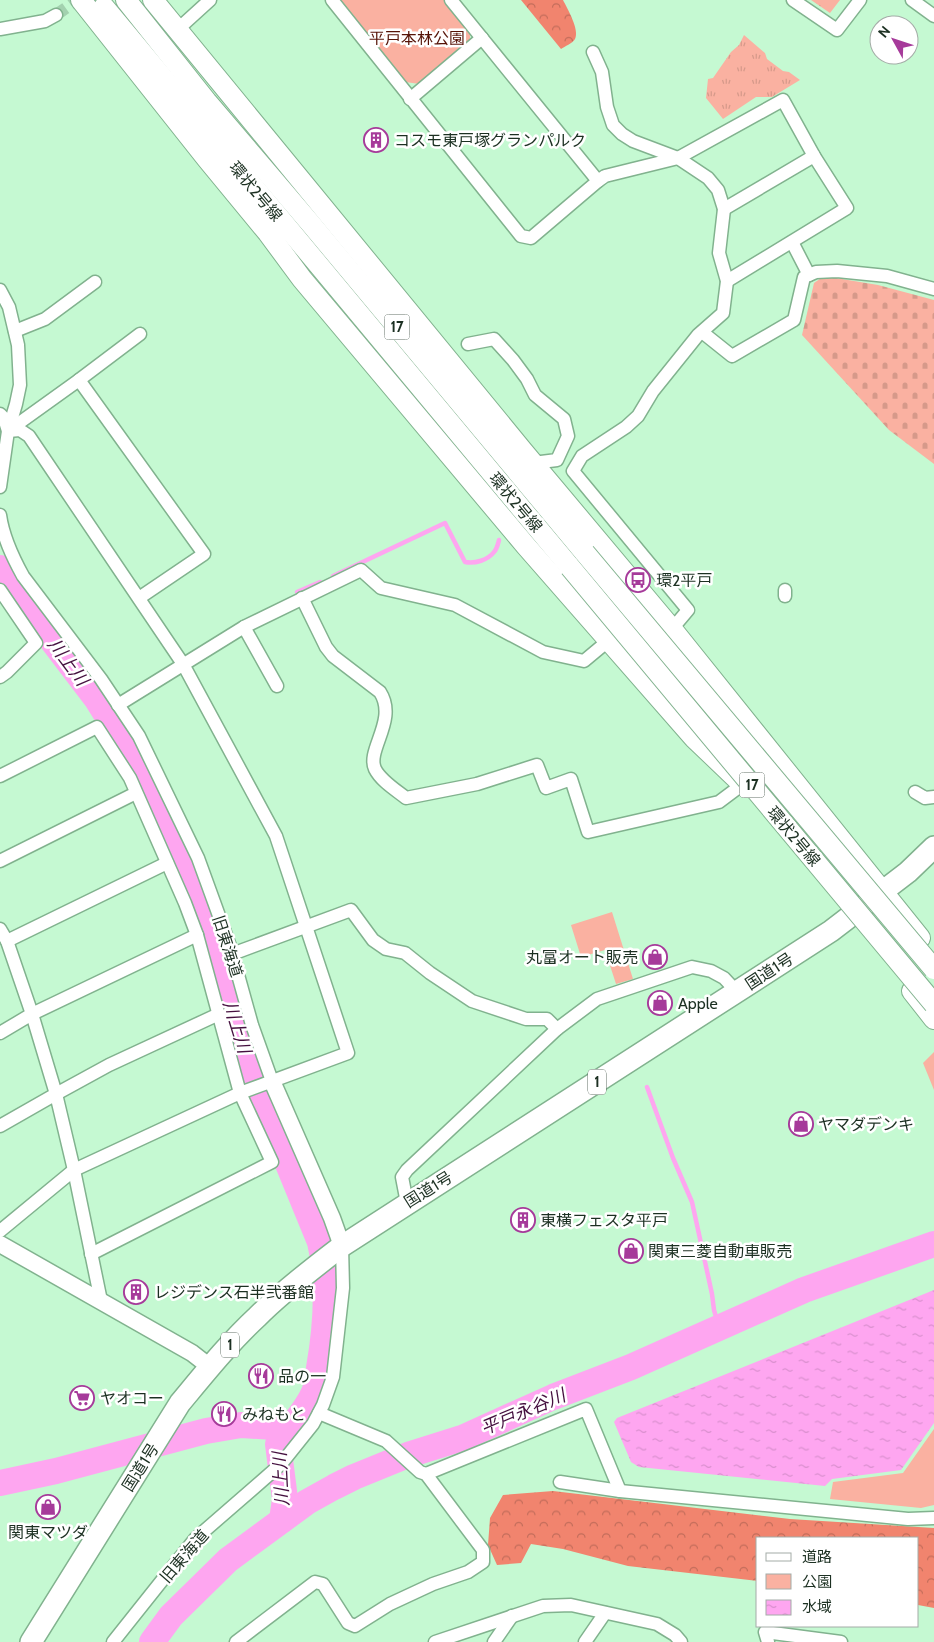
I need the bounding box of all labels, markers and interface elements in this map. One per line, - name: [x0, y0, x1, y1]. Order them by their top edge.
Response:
- north arrow: [869, 15, 919, 65]
- text: N: [874, 22, 894, 41]
- park label: 平戸本林公園: [369, 29, 465, 48]
- building icon: コスモ東戸塚グランパルク: [363, 127, 389, 153]
- place label: コスモ東戸塚グランパルク: [394, 131, 586, 150]
- street label: 環状2号線: [225, 157, 286, 225]
- road number: 17: [384, 314, 410, 340]
- street label: 環状2号線: [485, 468, 546, 536]
- bus stop icon: 環2平戸: [625, 567, 651, 593]
- place label: 環2平戸: [656, 571, 712, 590]
- water label: 川上川: [43, 634, 94, 692]
- road number: 17: [740, 772, 764, 798]
- street label: 環状2号線: [763, 802, 824, 870]
- street label: 旧東海道: [209, 913, 246, 980]
- shop icon: 丸富オート販売: [642, 944, 668, 970]
- place label: 丸富オート販売: [526, 948, 638, 967]
- street label: 国道1号: [742, 949, 797, 994]
- shop icon: Apple: [647, 990, 673, 1016]
- place label: Apple: [678, 994, 718, 1013]
- water label: 川上川: [219, 998, 256, 1058]
- road number: 1: [588, 1070, 606, 1094]
- shop icon: ヤマダデンキ: [788, 1111, 814, 1137]
- place label: ヤマダデンキ: [818, 1115, 914, 1134]
- street label: 国道1号: [401, 1167, 456, 1212]
- building icon: 東横フェスタ平戸: [510, 1207, 536, 1233]
- place label: 東横フェスタ平戸: [540, 1211, 668, 1230]
- shop icon: 関東三菱自動車販売: [618, 1238, 644, 1264]
- place label: 関東三菱自動車販売: [648, 1242, 792, 1261]
- building icon: レジデンス石半弐番館: [123, 1279, 149, 1305]
- place label: レジデンス石半弐番館: [154, 1283, 314, 1302]
- road number: 1: [221, 1332, 239, 1358]
- restaurant icon: 品の一: [248, 1363, 274, 1389]
- place label: 品の一: [278, 1367, 326, 1386]
- water label: 平戸永谷川: [477, 1384, 571, 1440]
- supermarket icon: ヤオコー: [69, 1385, 95, 1411]
- place label: ヤオコー: [100, 1389, 164, 1408]
- restaurant icon: みねもと: [211, 1401, 237, 1427]
- place label: みねもと: [242, 1405, 306, 1424]
- street label: 国道1号: [118, 1440, 163, 1495]
- water label: 川上川: [268, 1449, 293, 1507]
- shop icon: 関東マツダ: [35, 1494, 61, 1520]
- place label: 関東マツダ: [8, 1523, 88, 1542]
- street label: 旧東海道: [156, 1526, 213, 1587]
- legend: [756, 1537, 919, 1627]
- text: 道路: [802, 1548, 832, 1566]
- text: 公園: [802, 1573, 832, 1591]
- text: 水域: [802, 1598, 832, 1616]

